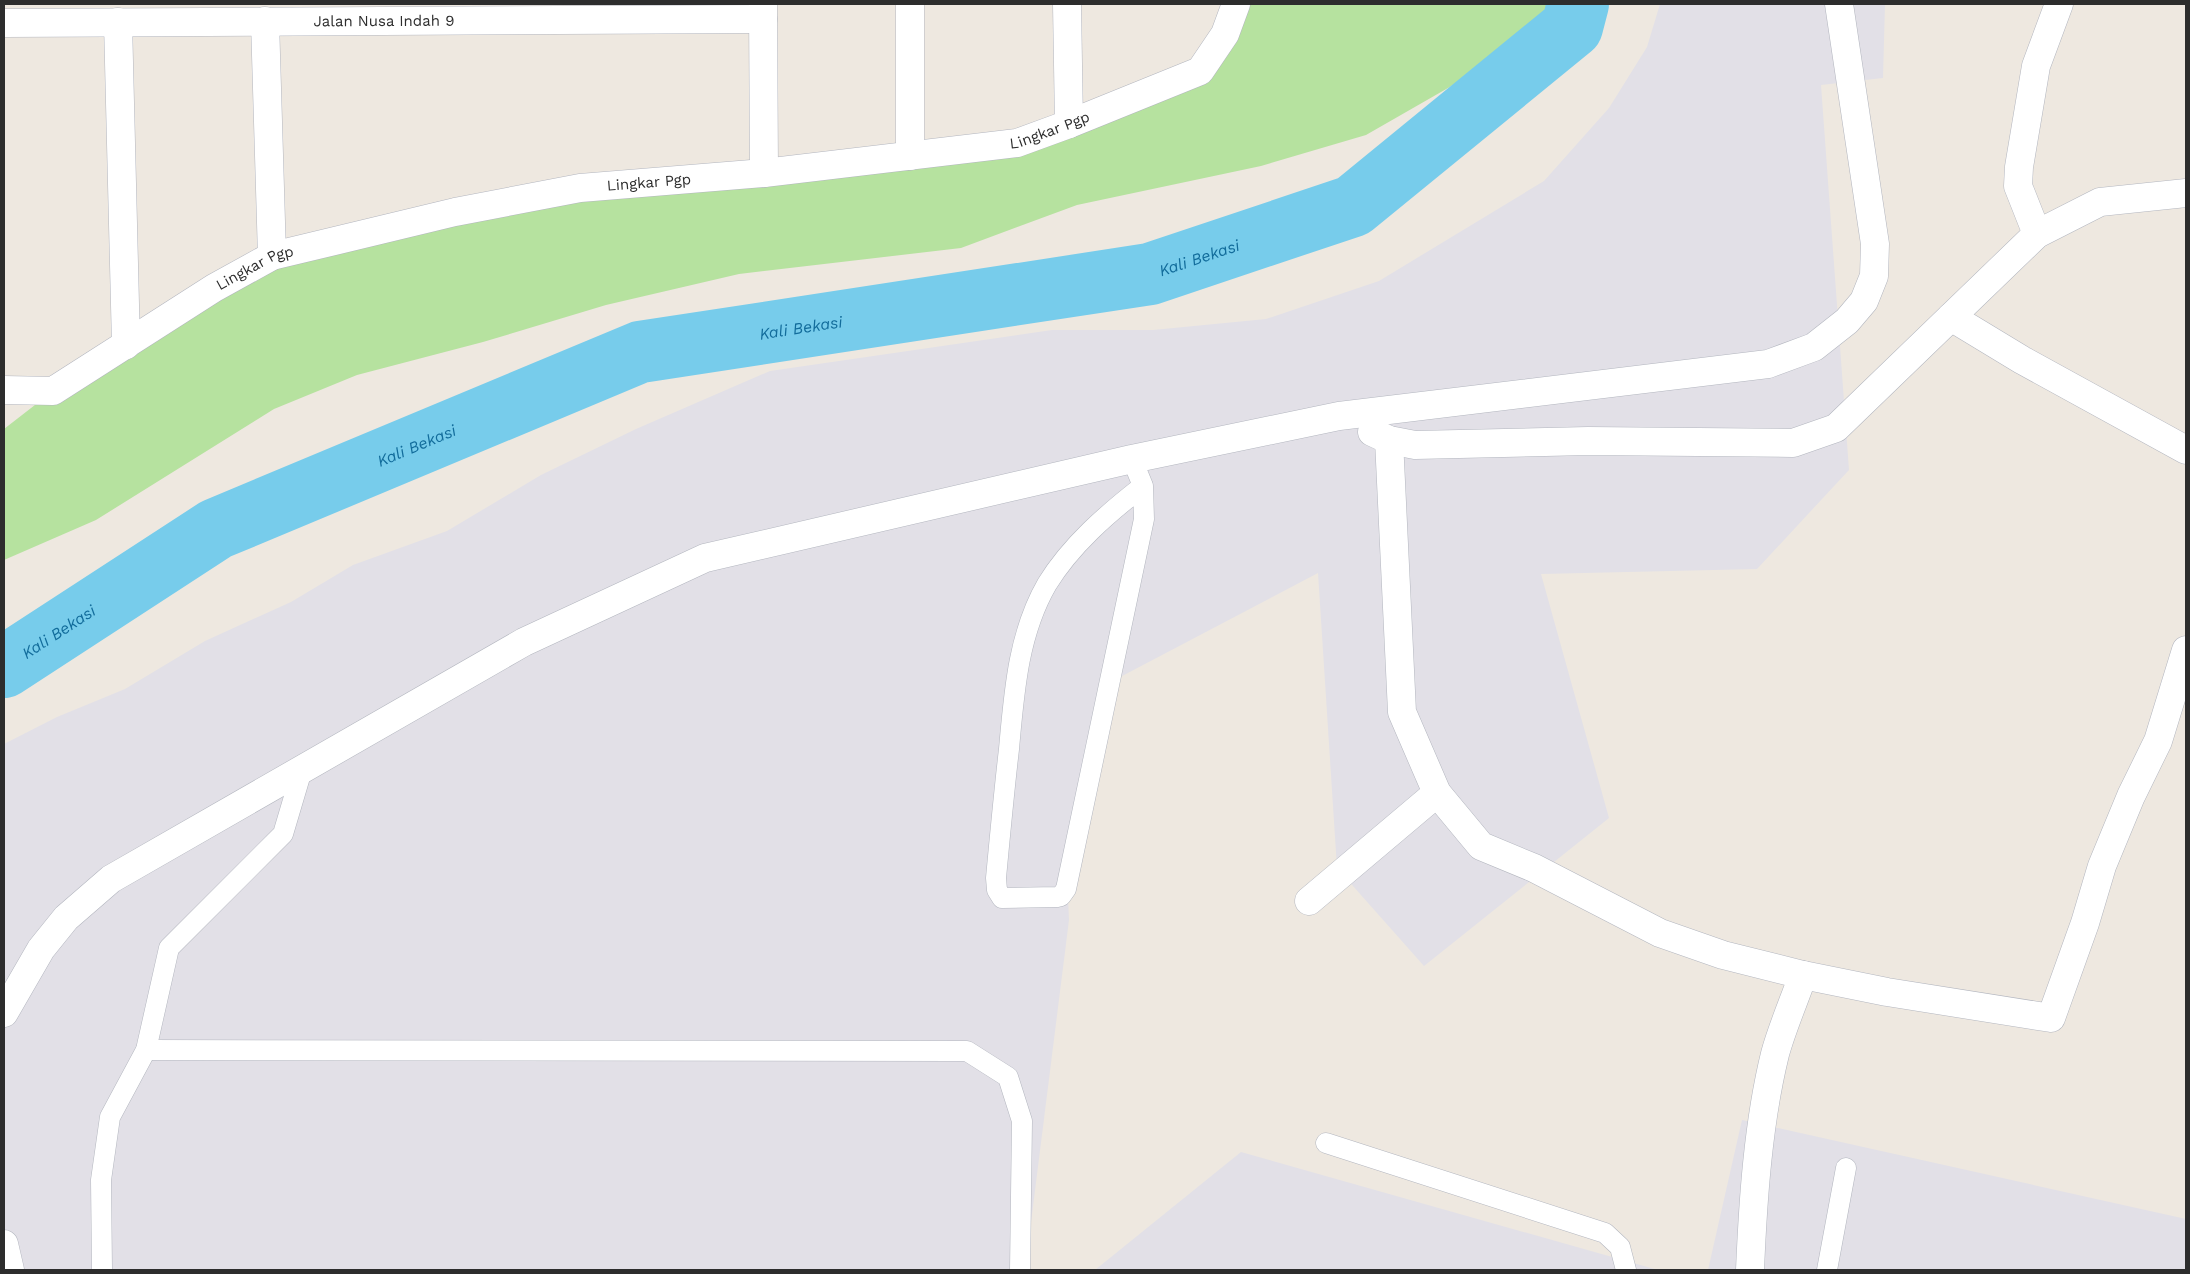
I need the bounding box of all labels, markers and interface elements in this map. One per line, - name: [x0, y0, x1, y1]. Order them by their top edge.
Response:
- street label: Jalan Nusa Indah 9: [314, 12, 454, 30]
- street label: Lingkar Pgp: [1009, 108, 1092, 153]
- street label: Lingkar Pgp: [606, 170, 692, 195]
- water label: Kali Bekasi: [1156, 235, 1243, 280]
- street label: Lingkar Pgp: [213, 242, 295, 294]
- water label: Kali Bekasi: [758, 312, 844, 343]
- water label: Kali Bekasi: [374, 420, 459, 470]
- water label: Kali Bekasi: [18, 600, 100, 662]

